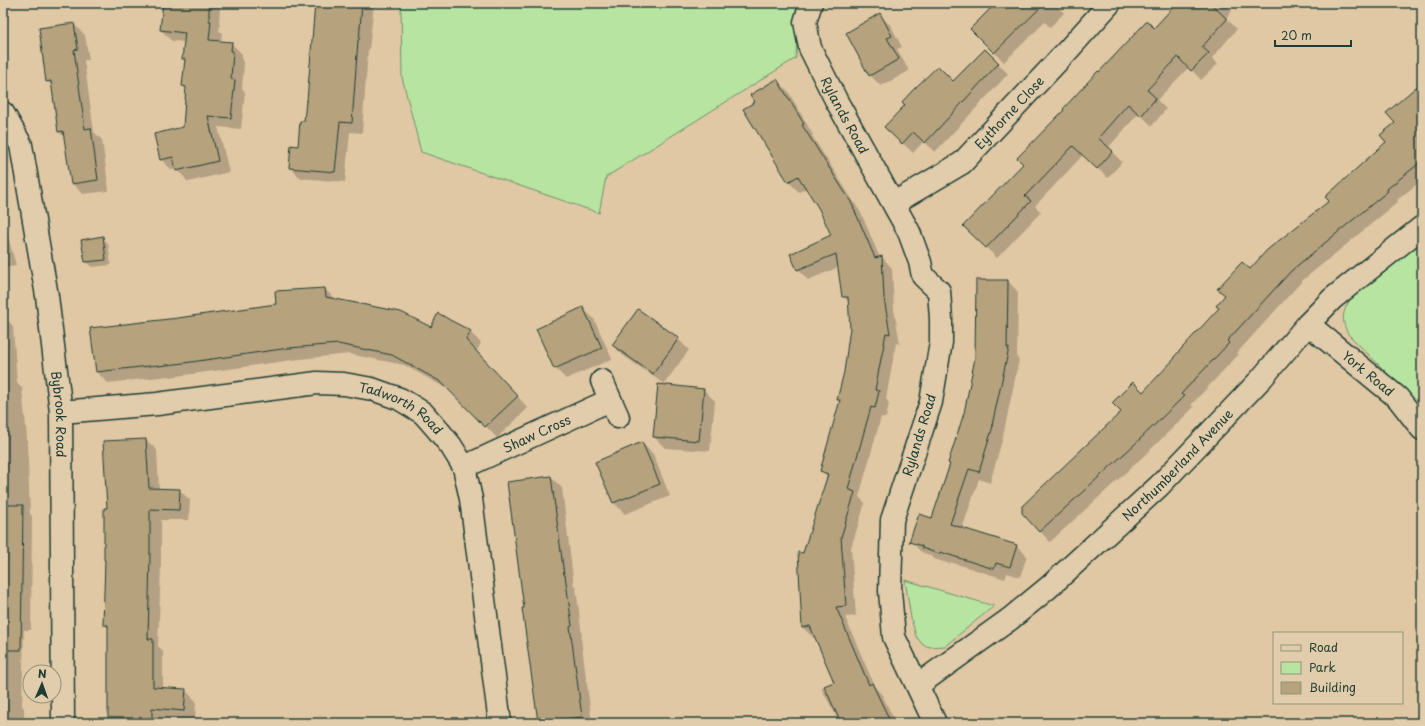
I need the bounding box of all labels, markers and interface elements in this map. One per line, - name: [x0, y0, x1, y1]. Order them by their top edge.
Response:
- scale bar: [1275, 22, 1351, 48]
- text: 20 m: [1281, 26, 1312, 44]
- street label: Eythorne Close: [970, 72, 1048, 153]
- street label: Rylands Road: [817, 73, 874, 157]
- street label: York Road: [1338, 346, 1399, 400]
- street label: Bybrook Road: [47, 370, 71, 458]
- street label: Tadworth Road: [358, 377, 448, 438]
- street label: Rylands Road: [897, 391, 940, 478]
- street label: Northumberland Avenue: [1117, 404, 1237, 525]
- street label: Shaw Cross: [499, 409, 574, 457]
- legend: [1273, 632, 1403, 704]
- text: Road: [1309, 638, 1338, 656]
- text: Park: [1309, 658, 1336, 676]
- north arrow: [22, 664, 62, 704]
- text: N: [38, 665, 47, 682]
- text: Building: [1309, 678, 1356, 696]

